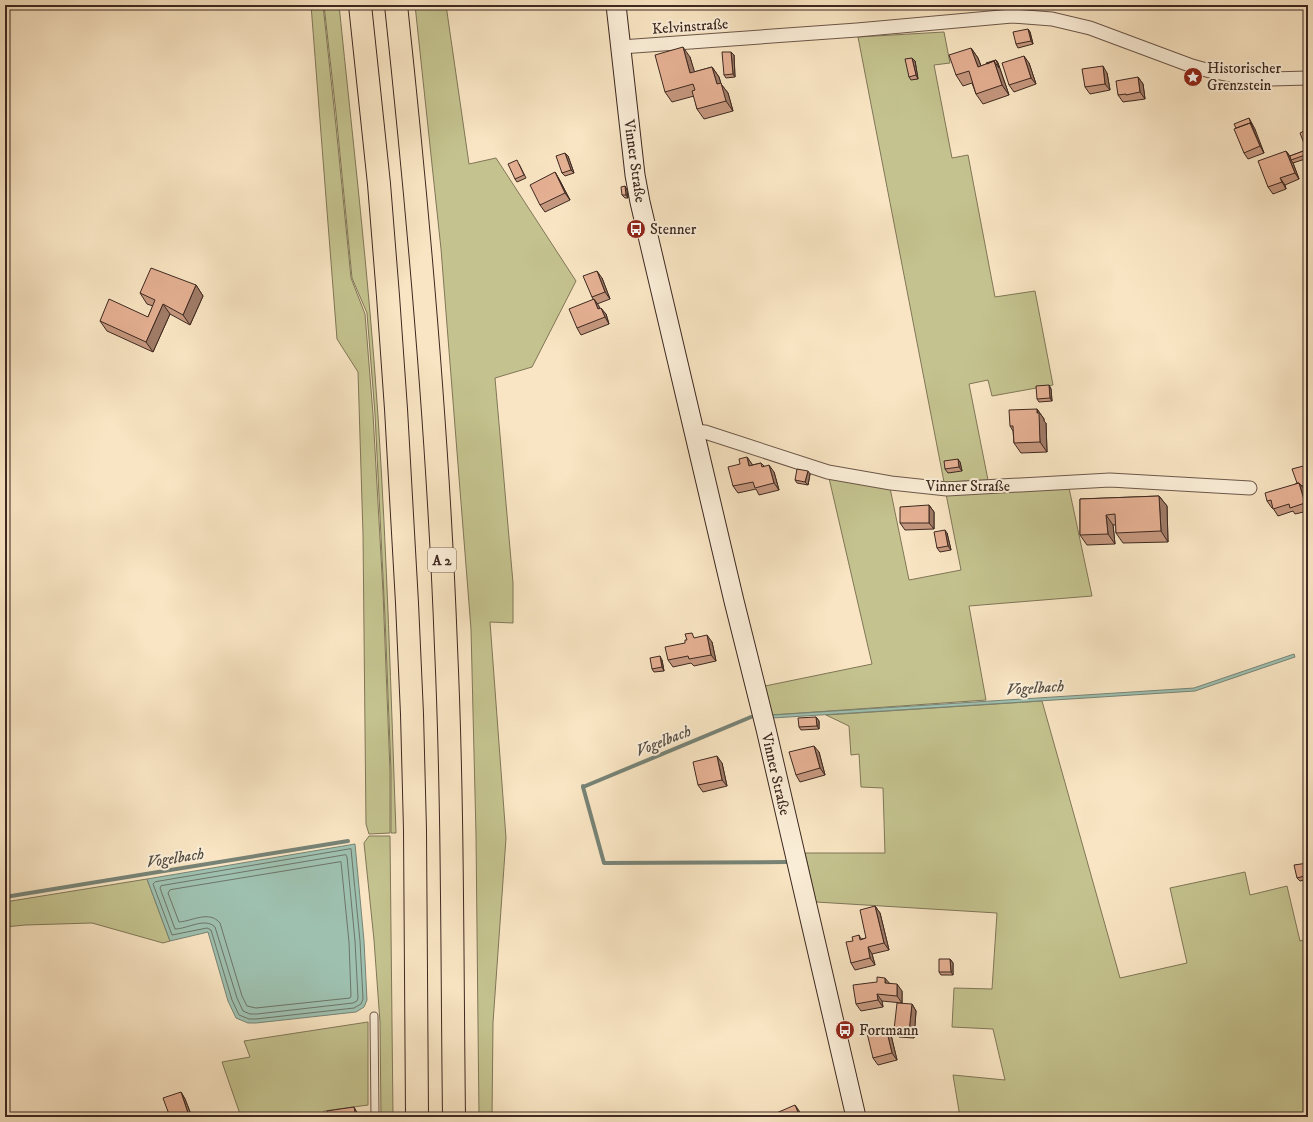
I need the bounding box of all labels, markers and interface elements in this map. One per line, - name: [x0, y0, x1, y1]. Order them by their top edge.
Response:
- street label: Kelvinstraße: [651, 14, 729, 39]
- place label: Historischer Grenzstein: [1207, 59, 1281, 95]
- place icon: Historischer Grenzstein: [1182, 66, 1204, 88]
- street label: Vinner Straße: [619, 117, 650, 204]
- bus stop icon: Stenner: [625, 218, 647, 240]
- place label: Stenner: [650, 220, 697, 239]
- street label: Vinner Straße: [925, 477, 1010, 496]
- road number: A 2: [428, 548, 456, 572]
- water label: Vogelbach: [1005, 676, 1065, 700]
- water label: Vogelbach: [633, 721, 694, 761]
- street label: Vinner Straße: [757, 730, 794, 817]
- water label: Vogelbach: [145, 844, 205, 872]
- bus stop icon: Fortmann: [834, 1019, 856, 1041]
- place label: Fortmann: [859, 1021, 919, 1040]

